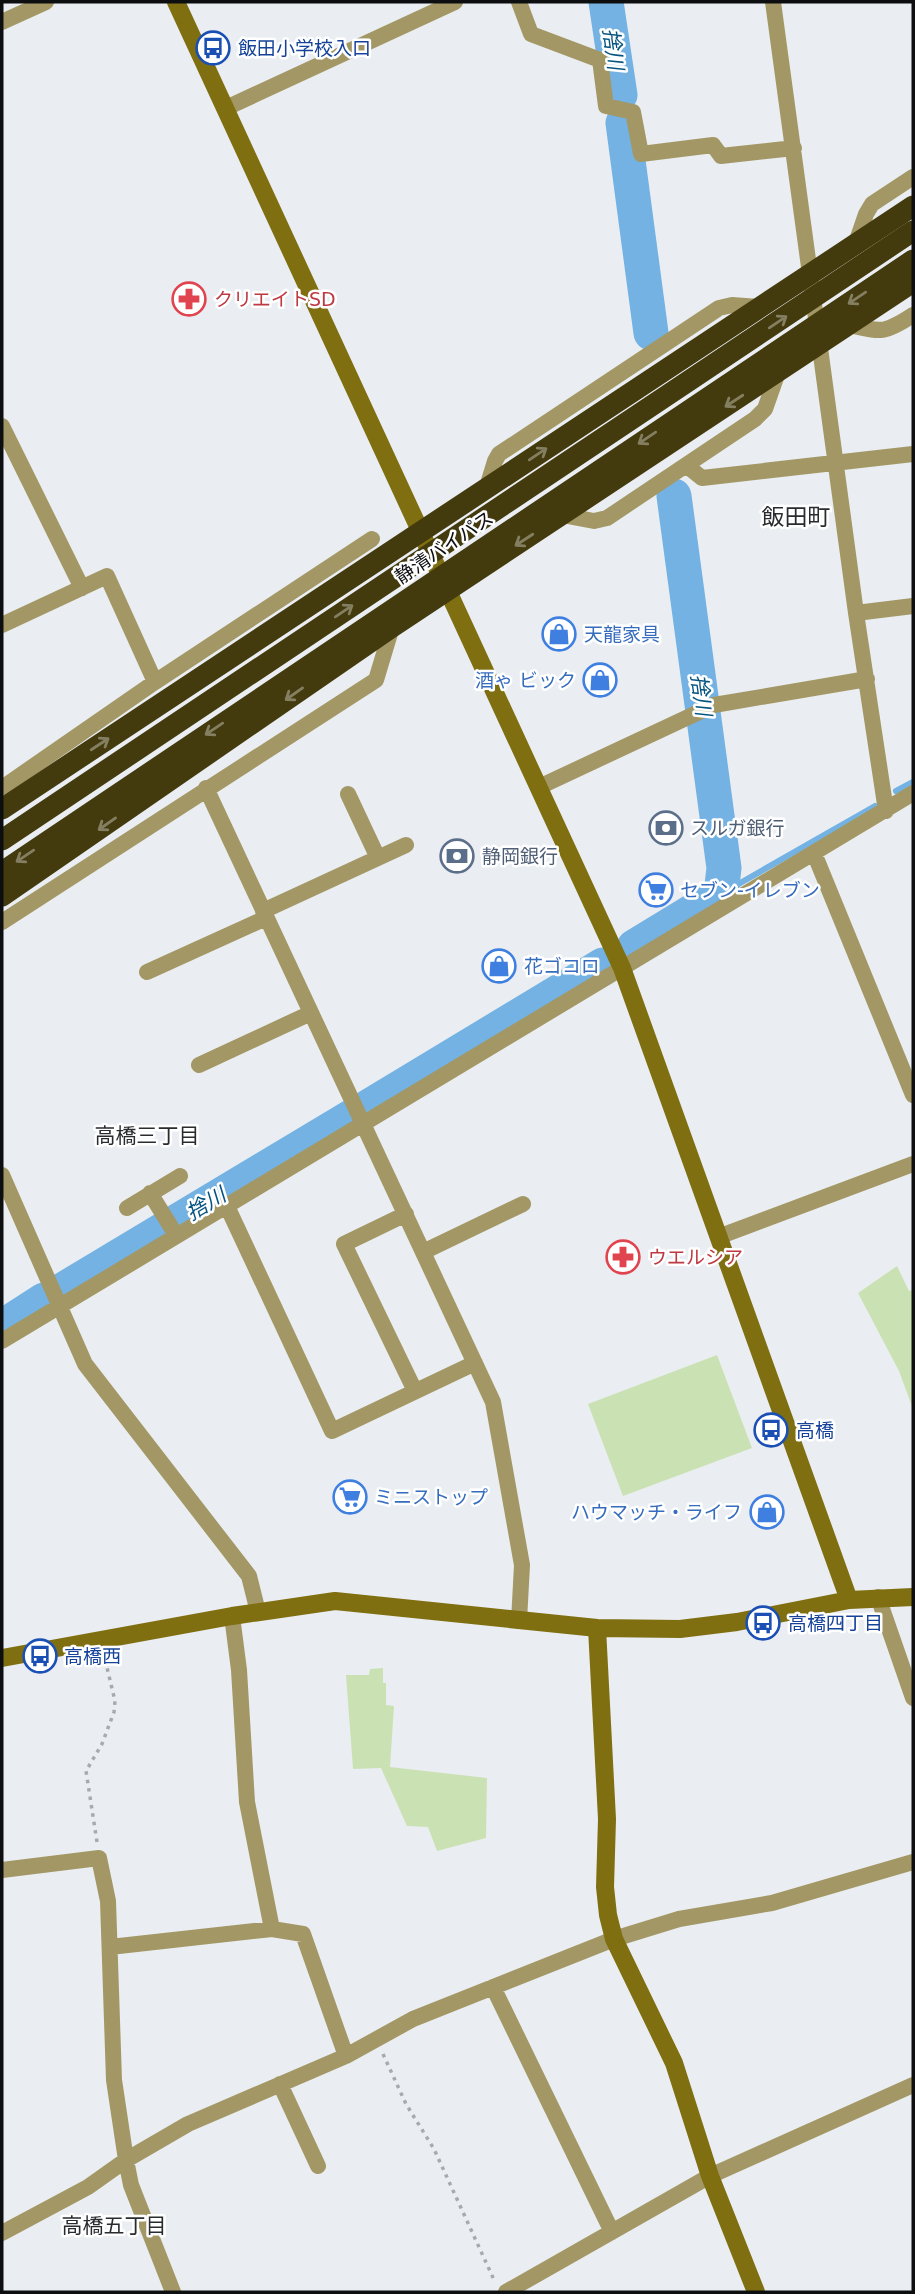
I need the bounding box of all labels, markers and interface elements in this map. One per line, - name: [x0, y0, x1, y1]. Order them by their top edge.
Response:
- water label: 捨川: [598, 27, 628, 73]
- bus stop icon: 飯田小学校入口: [194, 29, 232, 67]
- place label: 飯田小学校入口: [238, 37, 371, 59]
- pharmacy icon: クリエイトSD: [170, 280, 208, 318]
- place label: クリエイトSD: [214, 288, 336, 310]
- one-way arrow: [847, 291, 867, 305]
- one-way arrow: [767, 315, 787, 329]
- one-way arrow: [725, 394, 744, 409]
- one-way arrow: [638, 431, 657, 445]
- one-way arrow: [528, 446, 547, 461]
- district label: 飯田町: [762, 504, 831, 530]
- street label: 静清バイパス: [391, 506, 497, 588]
- one-way arrow: [514, 534, 534, 548]
- one-way arrow: [333, 604, 353, 618]
- shop icon: 天龍家具: [540, 615, 578, 653]
- place label: 天龍家具: [584, 623, 660, 645]
- shop icon: 酒ゃ ビック: [581, 661, 619, 699]
- place label: 酒ゃ ビック: [475, 669, 576, 691]
- water label: 捨川: [686, 673, 716, 719]
- one-way arrow: [285, 687, 304, 702]
- one-way arrow: [205, 722, 224, 736]
- one-way arrow: [89, 737, 109, 751]
- bank icon: スルガ銀行: [647, 809, 685, 847]
- one-way arrow: [98, 817, 117, 831]
- place label: スルガ銀行: [690, 817, 784, 839]
- bank icon: 静岡銀行: [438, 837, 476, 875]
- place label: 静岡銀行: [482, 845, 558, 867]
- one-way arrow: [16, 849, 36, 863]
- supermarket icon: セブン-イレブン: [637, 871, 675, 909]
- place label: セブン-イレブン: [680, 879, 820, 901]
- shop icon: 花ゴコロ: [480, 947, 518, 985]
- place label: 花ゴコロ: [524, 955, 600, 977]
- district label: 高橋三丁目: [95, 1124, 200, 1148]
- water label: 捨川: [182, 1182, 232, 1225]
- pharmacy icon: ウエルシア: [604, 1238, 642, 1276]
- place label: ウエルシア: [648, 1246, 743, 1268]
- bus stop icon: 高橋: [752, 1411, 790, 1449]
- place label: 高橋: [796, 1419, 834, 1441]
- supermarket icon: ミニストップ: [331, 1478, 369, 1516]
- place label: ミニストップ: [374, 1486, 488, 1508]
- shop icon: ハウマッチ・ライフ: [748, 1493, 786, 1531]
- place label: ハウマッチ・ライフ: [571, 1501, 742, 1523]
- bus stop icon: 高橋四丁目: [744, 1604, 782, 1642]
- place label: 高橋四丁目: [788, 1612, 883, 1634]
- bus stop icon: 高橋西: [21, 1637, 59, 1675]
- place label: 高橋西: [64, 1645, 121, 1667]
- district label: 高橋五丁目: [62, 2214, 167, 2238]

